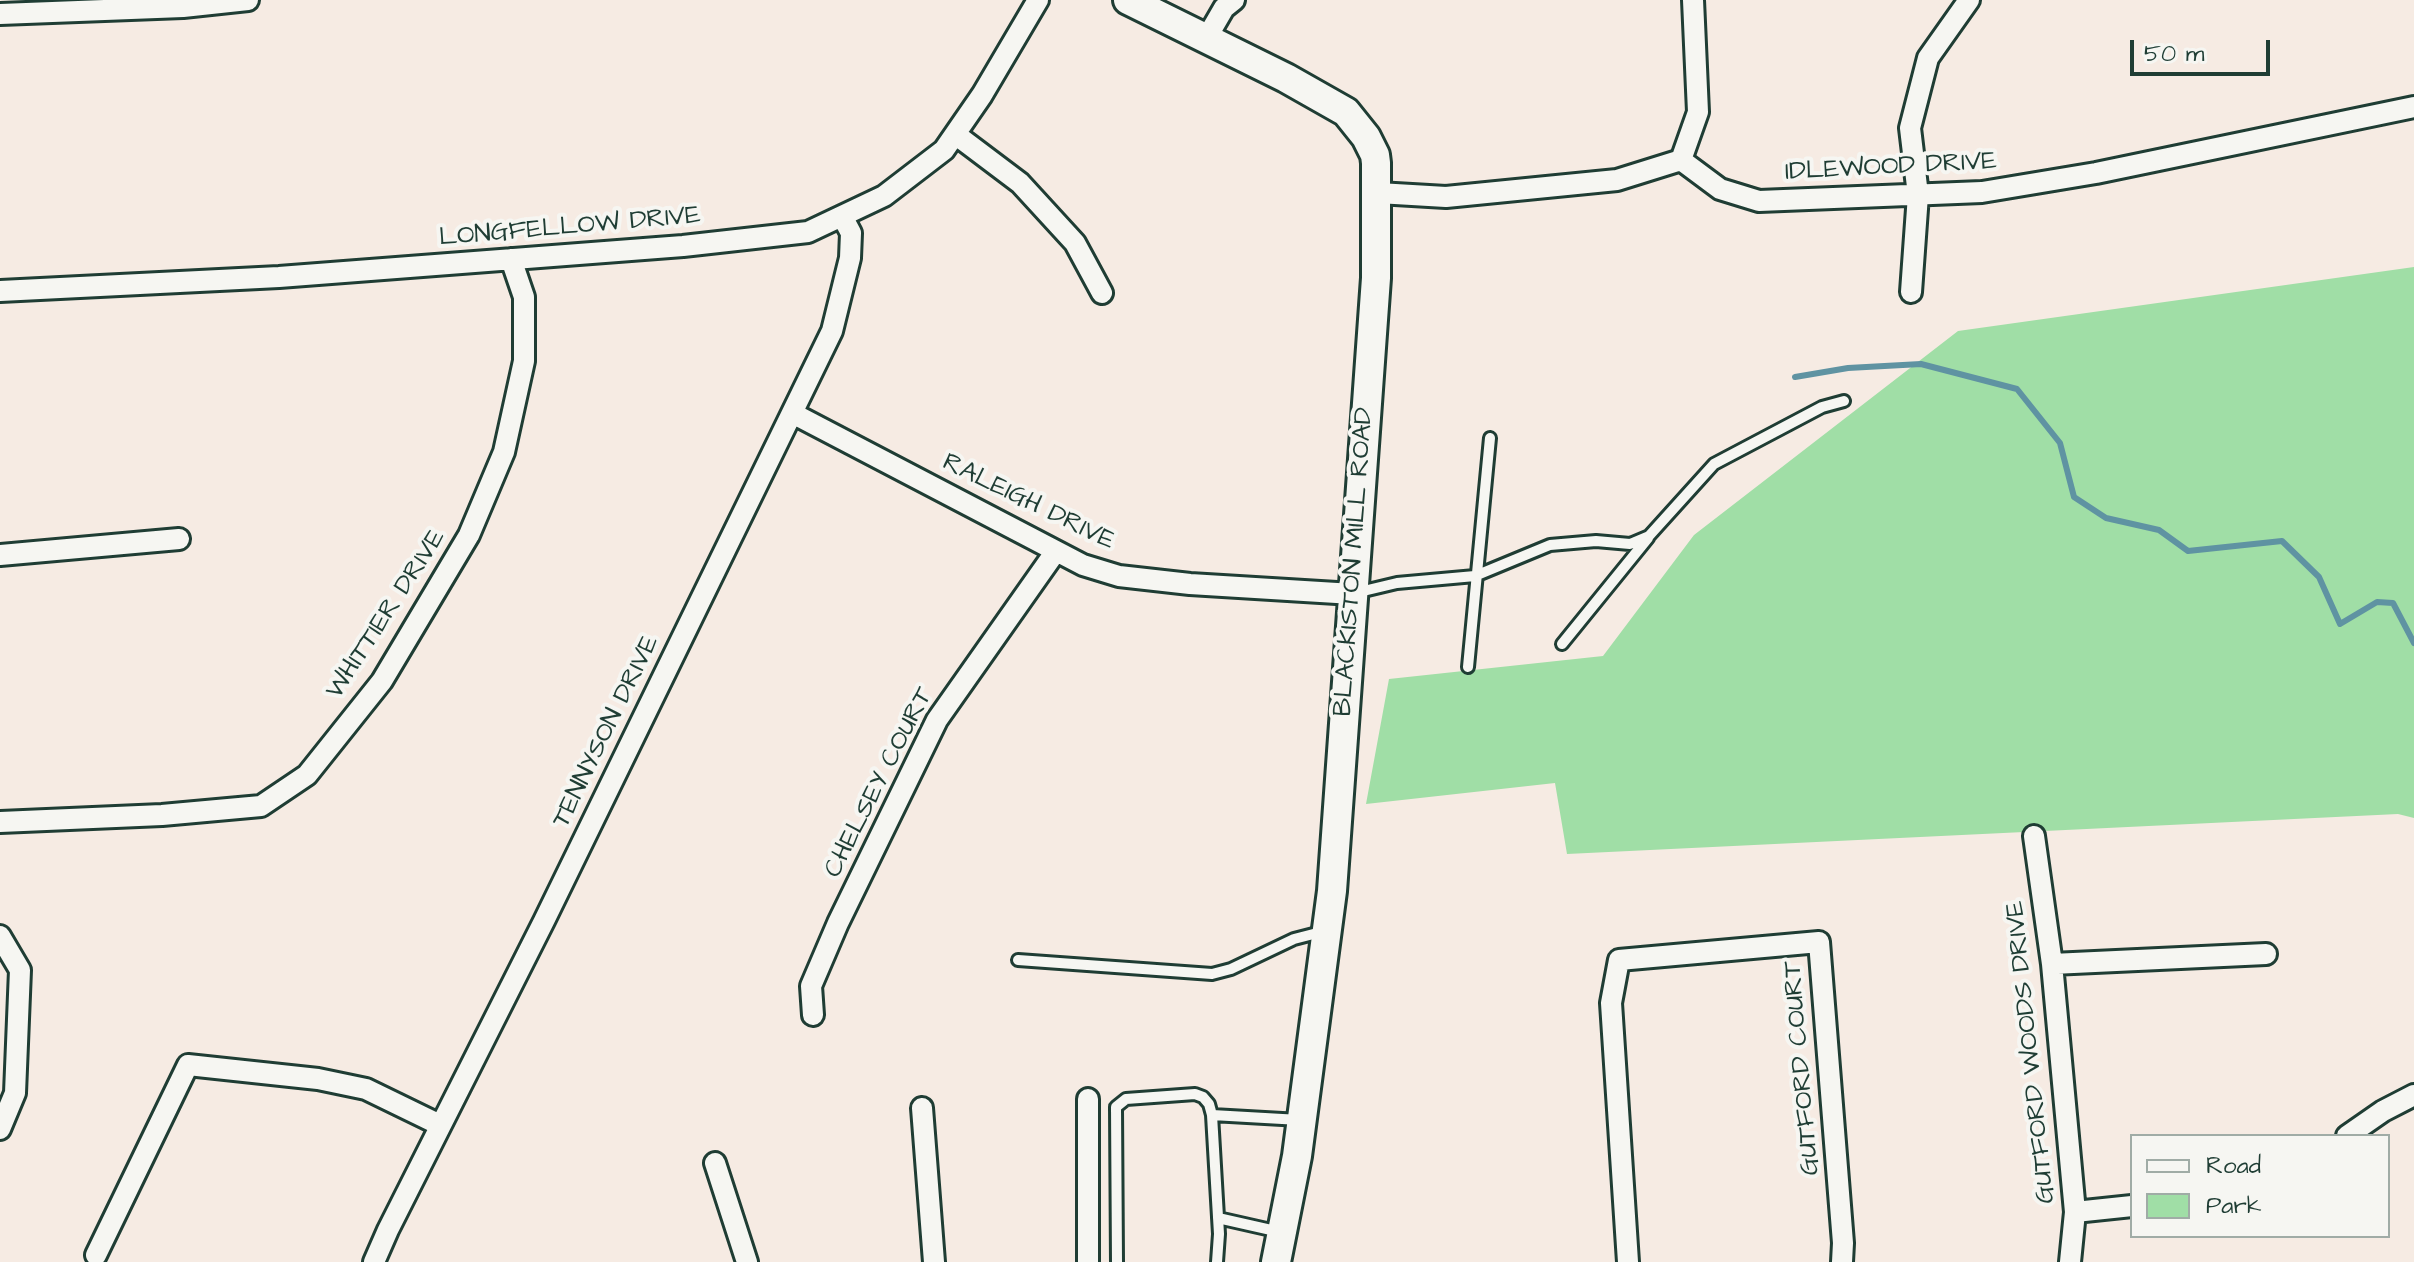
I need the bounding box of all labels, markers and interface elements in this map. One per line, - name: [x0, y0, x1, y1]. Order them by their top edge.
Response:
- scale bar: [2134, 24, 2274, 74]
- text: 50 m: [2144, 37, 2204, 71]
- street label: IDLEWOOD DRIVE: [1784, 147, 1998, 189]
- street label: LONGFELLOW DRIVE: [438, 201, 702, 255]
- street label: BLACKISTON MILL ROAD: [1329, 406, 1381, 718]
- street label: RALEIGH DRIVE: [937, 448, 1119, 558]
- street label: WHITTIER DRIVE: [321, 524, 453, 706]
- street label: TENNYSON DRIVE: [547, 631, 667, 833]
- street label: CHELSEY COURT: [819, 683, 941, 883]
- street label: GUTFORD WOODS DRIVE: [2001, 899, 2063, 1205]
- street label: GUTFORD COURT: [1778, 959, 1828, 1177]
- legend: [2130, 1134, 2390, 1238]
- text: Road: [2206, 1149, 2261, 1183]
- text: Park: [2206, 1189, 2262, 1223]

